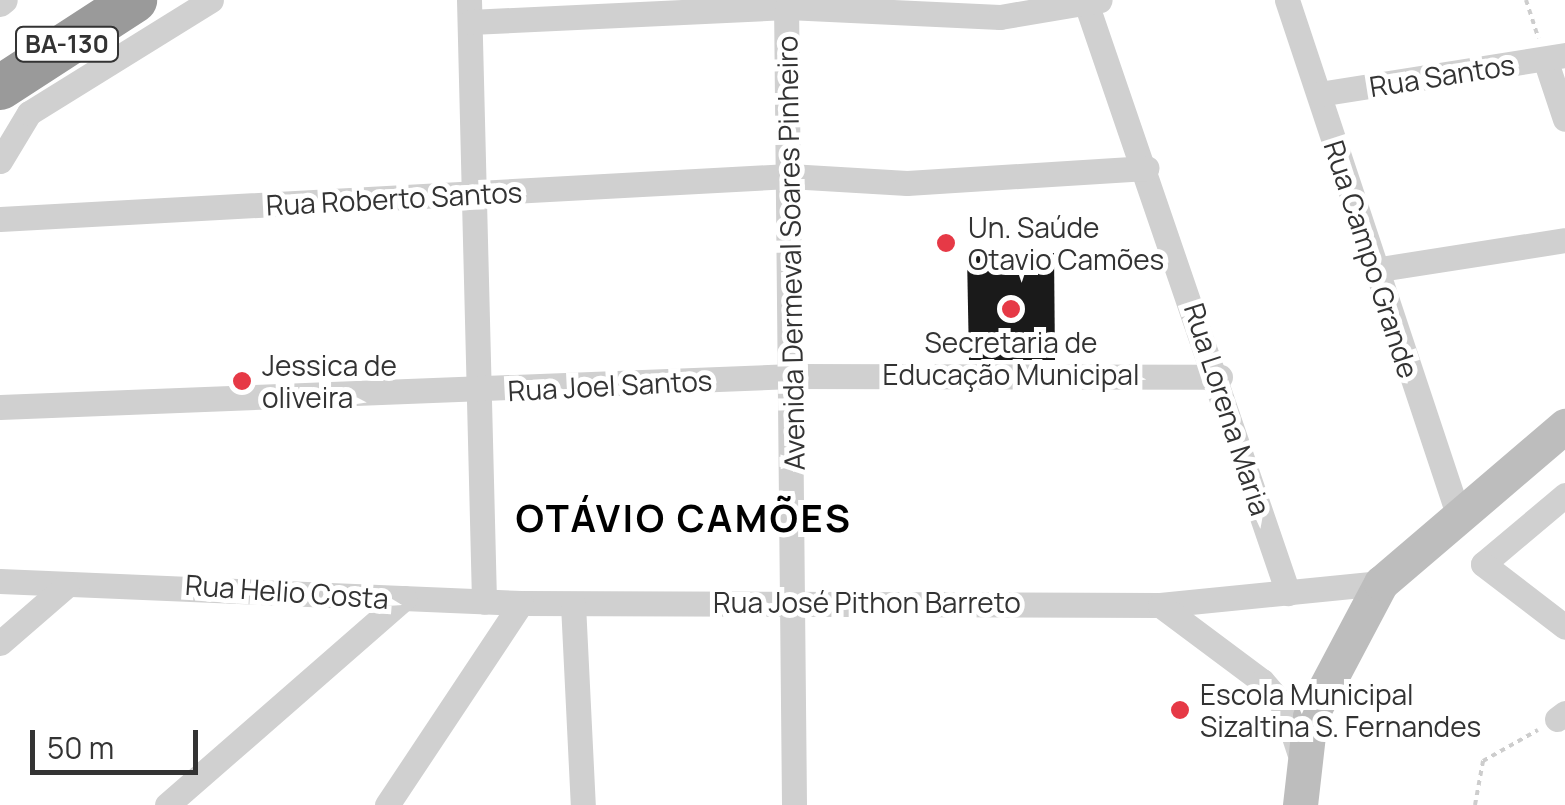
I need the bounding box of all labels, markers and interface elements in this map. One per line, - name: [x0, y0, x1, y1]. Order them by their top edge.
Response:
- road number: BA-130: [15, 24, 120, 64]
- street label: Avenida Dermeval Soares Pinheiro: [769, 35, 811, 471]
- street label: Rua Santos: [1367, 47, 1517, 103]
- street label: Rua Campo Grande: [1318, 136, 1426, 382]
- street label: Rua Roberto Santos: [265, 175, 523, 221]
- place label: Un. Saúde Otavio Camões: [968, 210, 1164, 276]
- marker: Un. Saúde Otavio Camões: [933, 230, 959, 256]
- marker: Secretaria de Educação Municipal: [1000, 298, 1022, 320]
- street label: Rua Lorena Maria: [1178, 299, 1278, 519]
- place label: Secretaria de Educação Municipal: [883, 325, 1139, 391]
- place label: Jessica de oliveira: [262, 348, 397, 414]
- street label: Rua Joel Santos: [507, 363, 713, 407]
- marker: Jessica de oliveira: [231, 370, 253, 392]
- district label: OTÁVIO CAMÕES: [515, 495, 853, 541]
- street label: Rua Helio Costa: [184, 567, 390, 615]
- street label: Rua José Pithon Barreto: [713, 585, 1021, 619]
- place label: Escola Municipal Sizaltina S. Fernandes: [1200, 677, 1481, 743]
- marker: Escola Municipal Sizaltina S. Fernandes: [1169, 699, 1191, 721]
- scale bar: [35, 710, 202, 772]
- text: 50 m: [47, 727, 114, 768]

